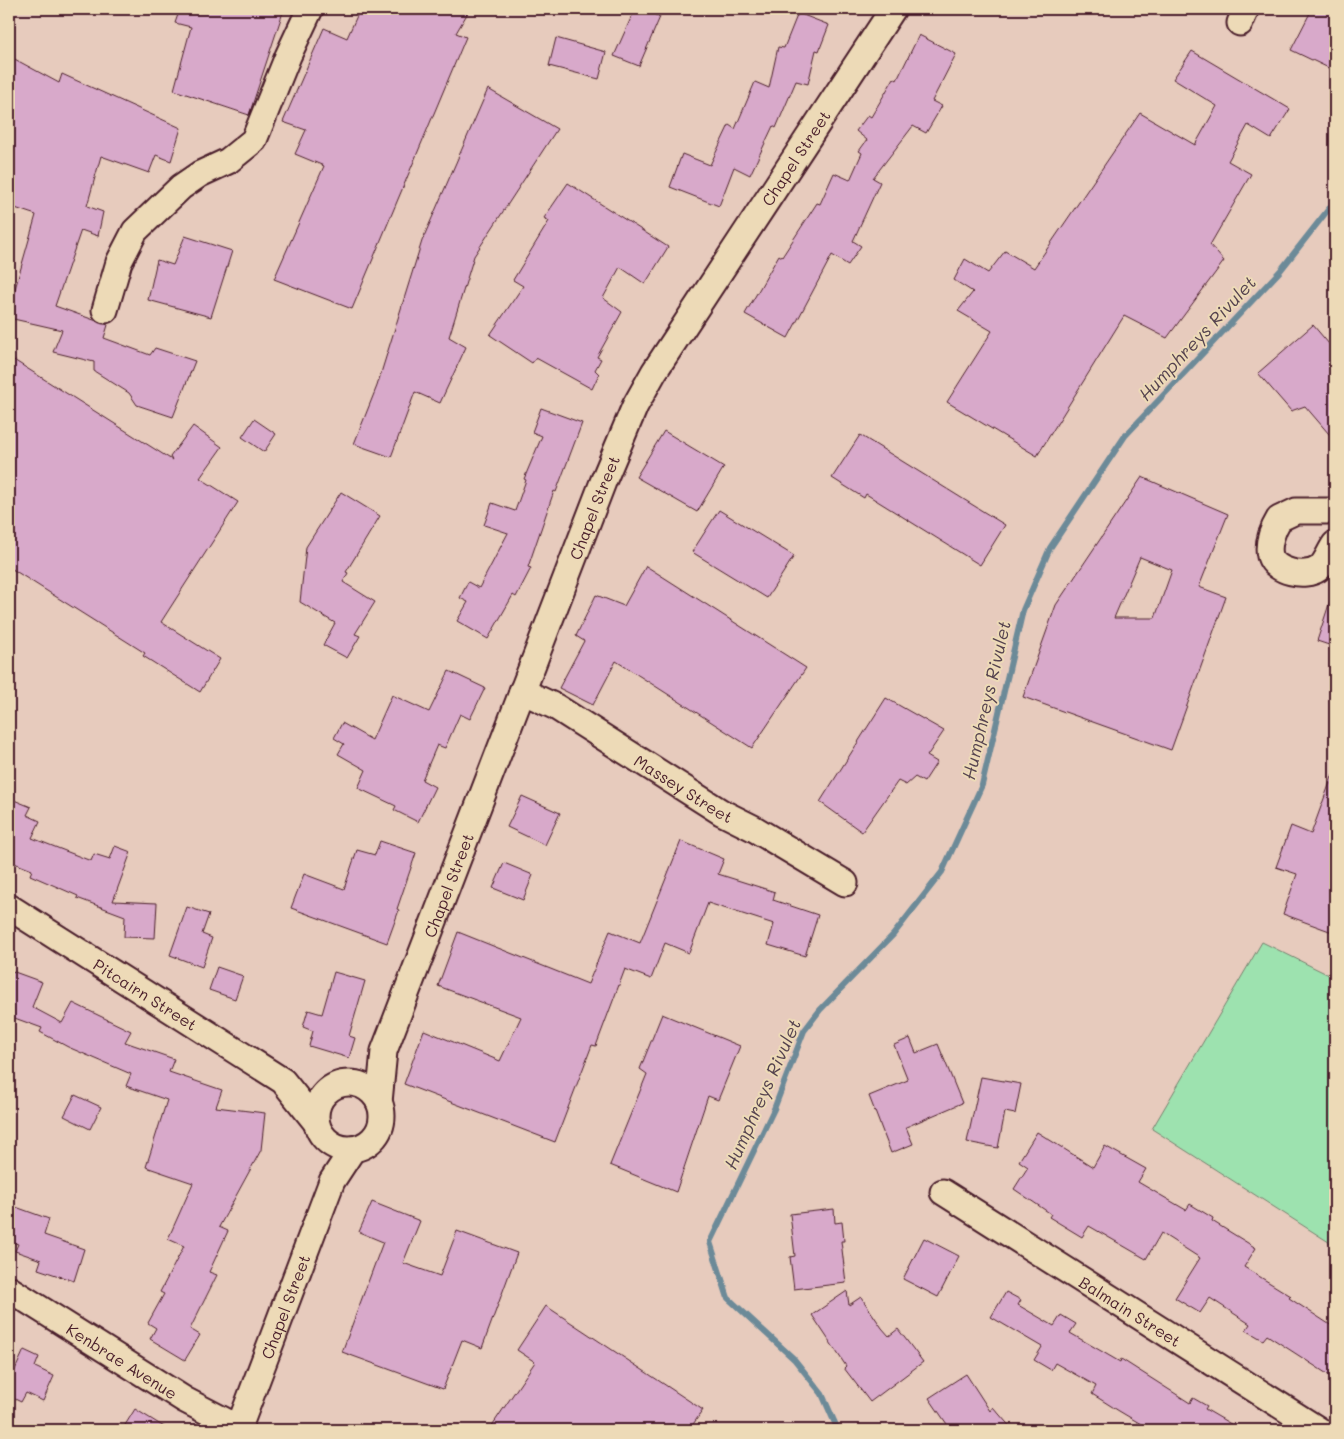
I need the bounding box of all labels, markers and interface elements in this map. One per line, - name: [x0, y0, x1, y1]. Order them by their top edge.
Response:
- street label: Chapel Street: [756, 106, 834, 209]
- water label: Humphreys Rivulet: [1133, 270, 1261, 406]
- street label: Chapel Street: [564, 452, 624, 562]
- water label: Humphreys Rivulet: [956, 618, 1016, 782]
- street label: Massey Street: [631, 749, 737, 827]
- street label: Chapel Street: [418, 830, 477, 940]
- street label: Pitcairn Street: [90, 953, 202, 1035]
- water label: Humphreys Rivulet: [718, 1015, 806, 1173]
- street label: Chapel Street: [255, 1251, 314, 1362]
- street label: Balmain Street: [1076, 1271, 1185, 1351]
- street label: Kenbrae Avenue: [63, 1318, 182, 1403]

